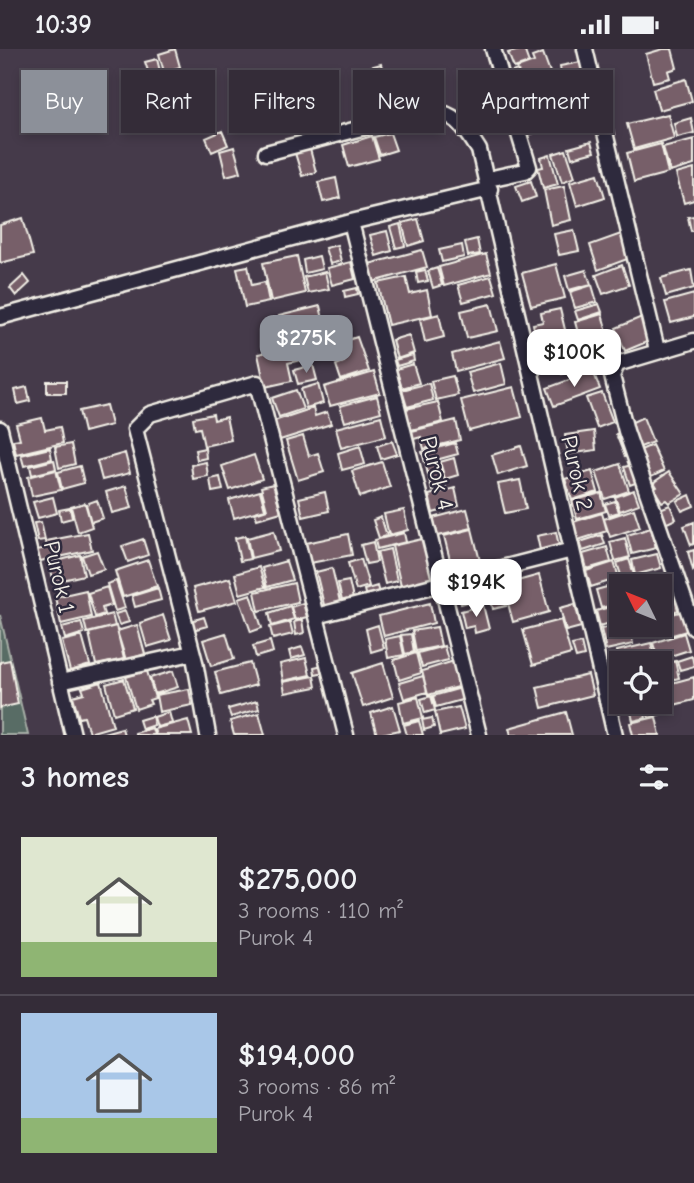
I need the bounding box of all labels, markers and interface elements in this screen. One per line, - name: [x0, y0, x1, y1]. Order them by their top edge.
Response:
- text: 10:39: [35, 10, 92, 40]
- chip: Buy: [21, 70, 107, 133]
- chip: Rent: [121, 70, 215, 133]
- chip: Filters: [229, 70, 339, 133]
- chip: New: [353, 70, 444, 133]
- chip: Apartment: [458, 70, 613, 133]
- pin: $275K: [257, 315, 355, 375]
- text: $275K: [276, 324, 336, 351]
- pin: $100K: [525, 329, 623, 389]
- text: $100K: [543, 338, 605, 365]
- street label: Purok 4: [415, 433, 459, 513]
- street label: Purok 2: [555, 433, 599, 513]
- street label: Purok 1: [38, 538, 80, 616]
- pin: $194K: [427, 559, 525, 619]
- text: $194K: [447, 568, 505, 595]
- north arrow: [609, 574, 672, 637]
- map controls: [609, 574, 672, 714]
- button: locate: [609, 651, 672, 714]
- icon: filters: [635, 758, 673, 796]
- text: 3 homes: [21, 760, 129, 795]
- text: $275,000: [238, 862, 357, 897]
- icon: home: [77, 865, 161, 949]
- text: 3 rooms · 110 m²: [238, 897, 403, 924]
- text: Purok 4: [238, 924, 314, 951]
- text: $194,000: [238, 1038, 355, 1073]
- icon: home: [77, 1041, 161, 1125]
- text: 3 rooms · 86 m²: [238, 1073, 395, 1100]
- text: Purok 4: [238, 1100, 314, 1127]

